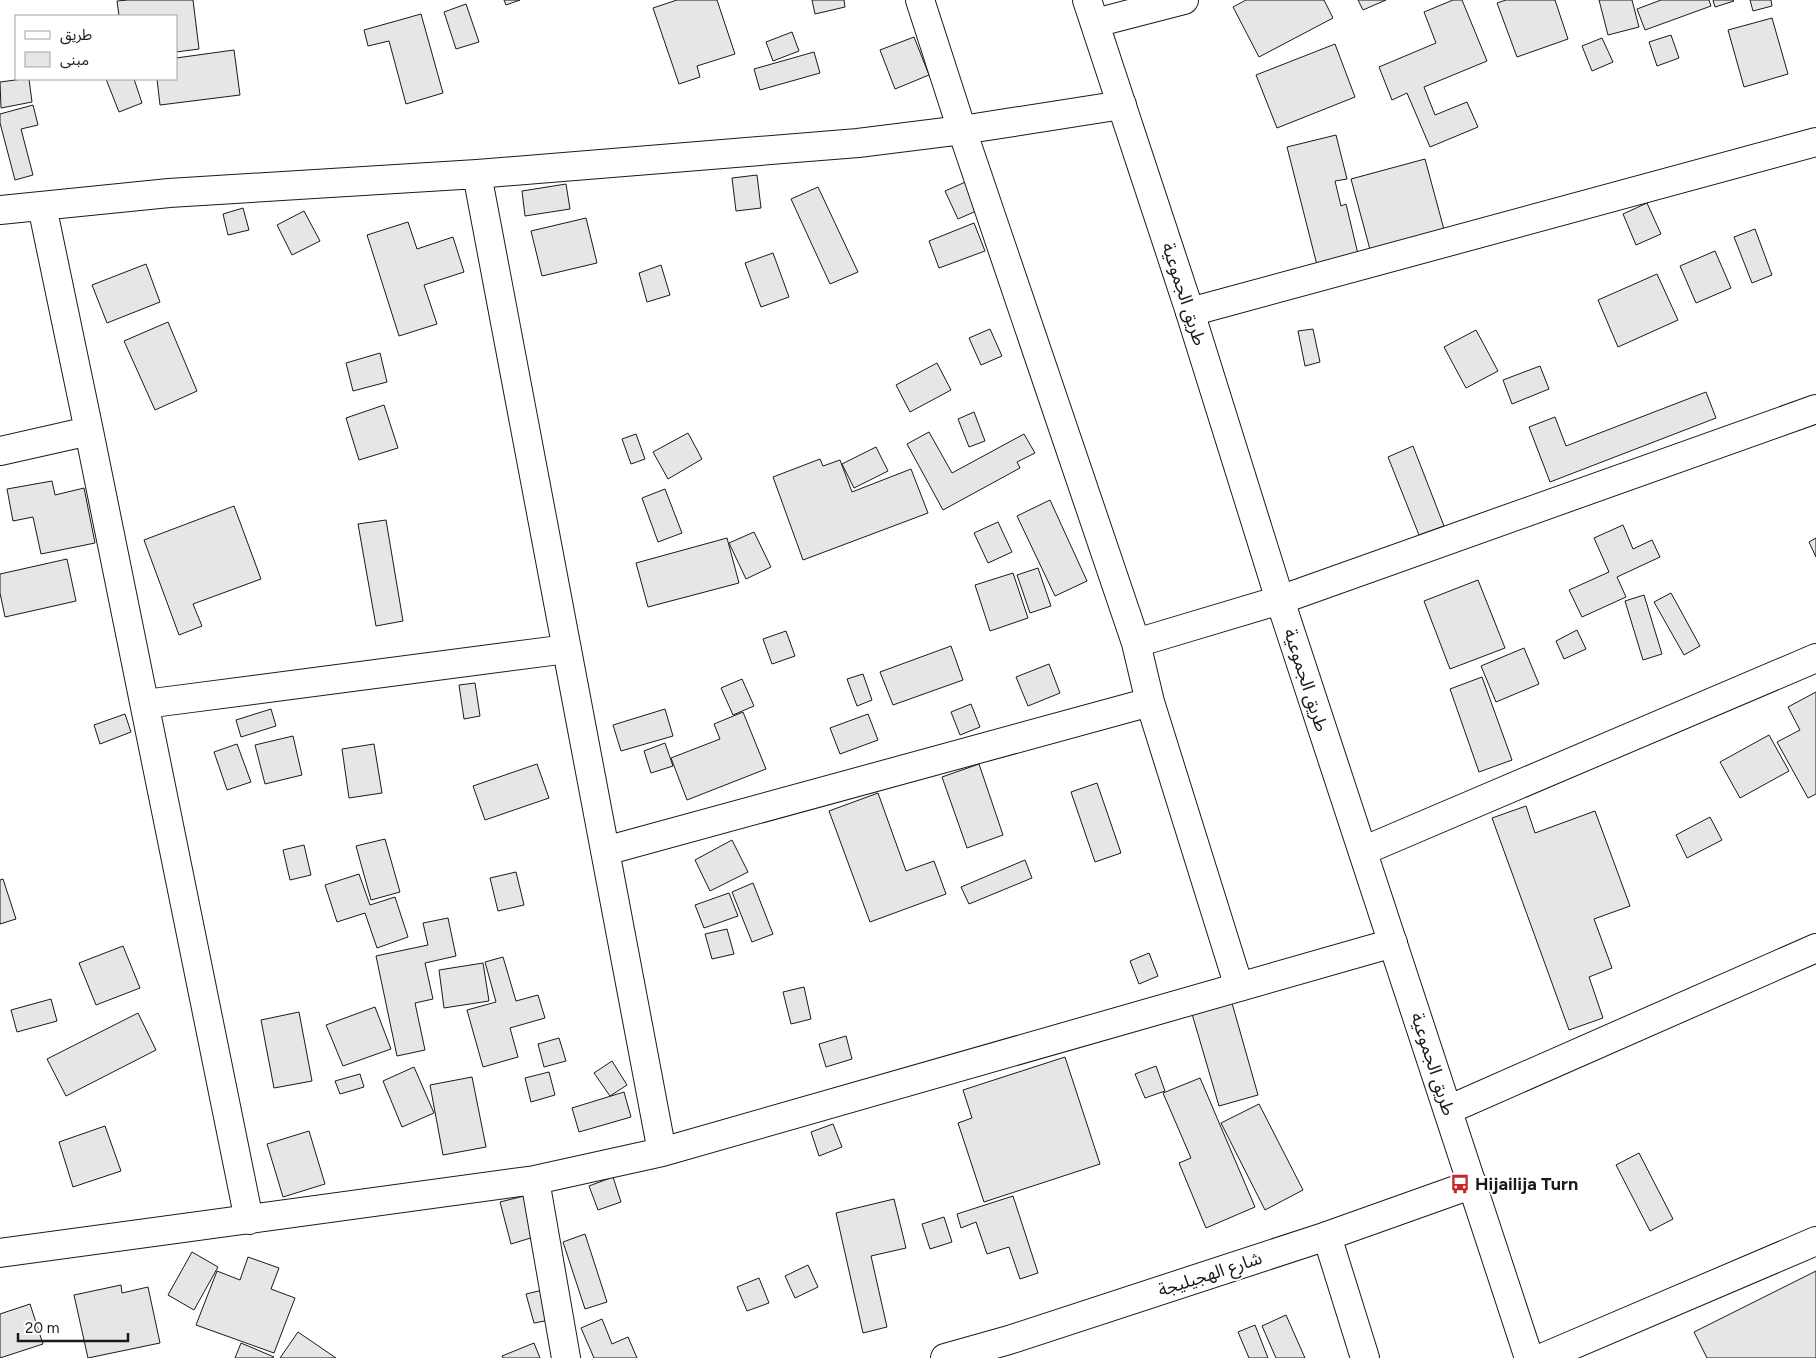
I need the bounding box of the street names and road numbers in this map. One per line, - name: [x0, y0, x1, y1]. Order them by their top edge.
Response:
- street label: طريق الجموعية: [1157, 240, 1211, 348]
- street label: طريق الجموعية: [1279, 626, 1333, 734]
- street label: طريق الجموعية: [1406, 1010, 1460, 1118]
- street label: شارع الهجيليجة: [1155, 1247, 1266, 1304]

